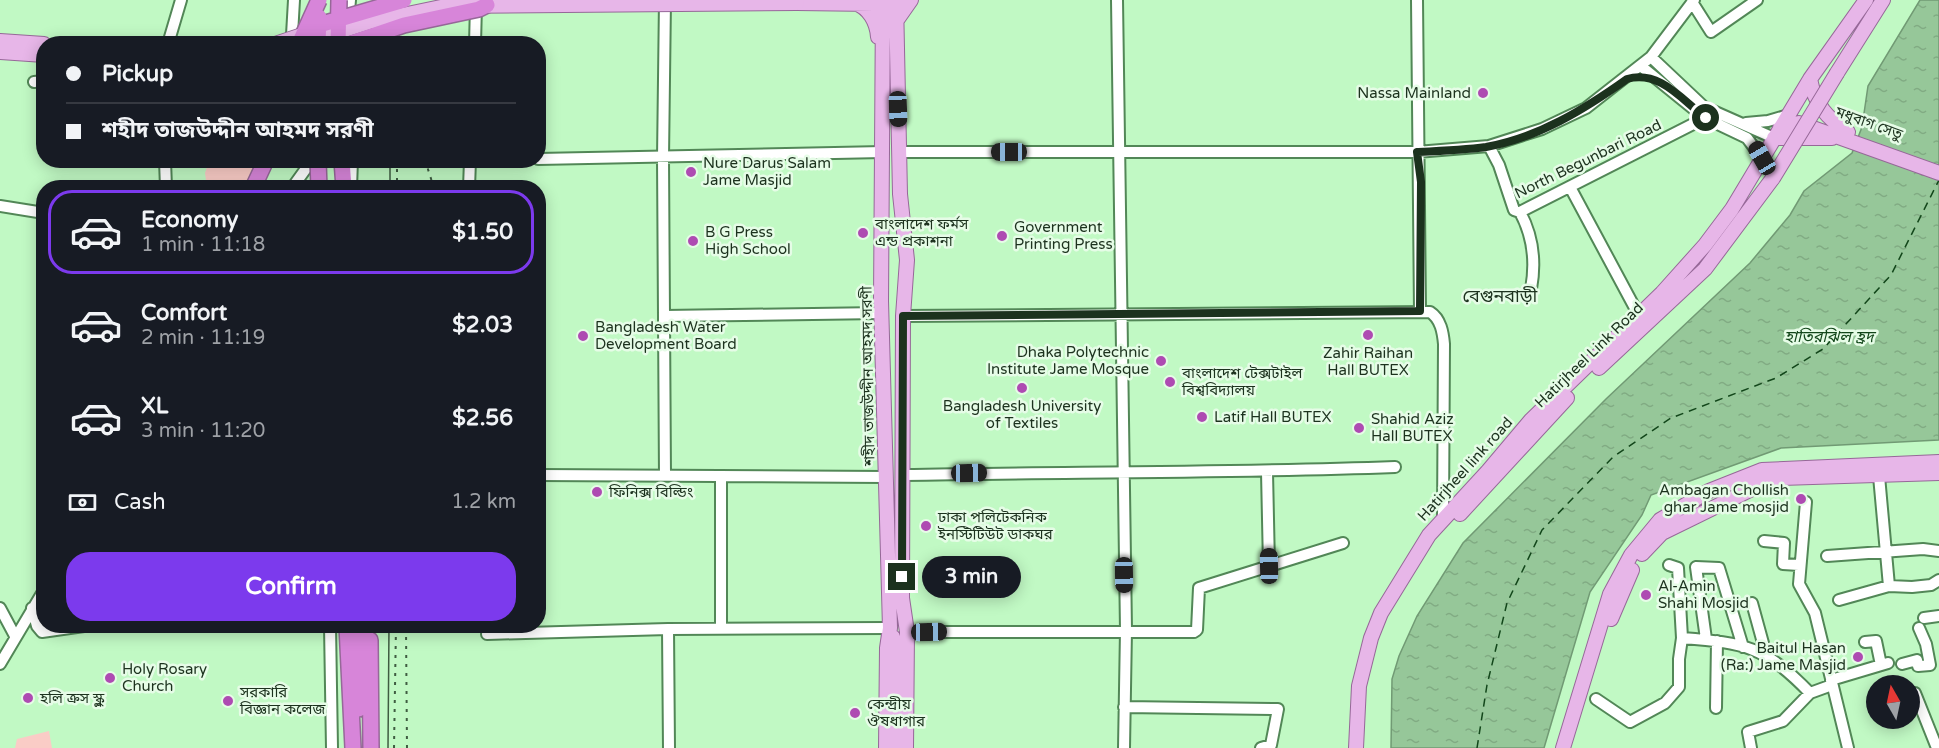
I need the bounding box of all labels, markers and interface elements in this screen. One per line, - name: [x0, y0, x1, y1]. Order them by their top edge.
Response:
- text: Pickup: [102, 61, 173, 87]
- place label: Nassa Mainland: [1357, 84, 1471, 102]
- marker: Nassa Mainland: [1476, 86, 1490, 100]
- car: [888, 91, 908, 127]
- street label: মধুবাগ সেতু: [1832, 102, 1905, 144]
- route start: [1692, 104, 1719, 131]
- street label: North Begunbari Road: [1512, 116, 1664, 202]
- text: শহীদ তাজউদ্দীন আহমদ সরণী: [102, 117, 374, 143]
- car: [1745, 138, 1779, 178]
- car: [991, 143, 1027, 161]
- place label: Nure Darus Salam Jame Masjid: [703, 154, 831, 189]
- marker: Nure Darus Salam Jame Masjid: [684, 165, 698, 179]
- icon: car: [69, 205, 123, 259]
- text: Economy: [141, 207, 238, 233]
- place label: বাংলাদেশ ফর্মস এন্ড প্রকাশনা: [874, 215, 969, 250]
- place label: Government Printing Press: [1014, 218, 1113, 253]
- text: $1.50: [452, 219, 513, 245]
- place label: B G Press High School: [705, 223, 791, 258]
- marker: বাংলাদেশ ফর্মস এন্ড প্রকাশনা: [856, 226, 870, 240]
- marker: Government Printing Press: [995, 229, 1009, 243]
- text: 1 min · 11:18: [141, 233, 265, 257]
- marker: B G Press High School: [686, 234, 700, 248]
- street label: শহীদ তাজউদ্দীন আহমদ সরণী: [857, 285, 879, 467]
- district label: বেগুনবাড়ী: [1463, 285, 1538, 307]
- icon: car: [69, 298, 123, 352]
- street label: Hatirjheel Link Road: [1531, 299, 1647, 411]
- text: Comfort: [141, 300, 227, 326]
- text: $2.03: [452, 312, 513, 338]
- place label: Bangladesh Water Development Board: [595, 318, 737, 353]
- text: 2 min · 11:19: [141, 326, 265, 350]
- water label: হাতিরঝিল হ্রদ: [1784, 327, 1877, 347]
- marker: Zahir Raihan Hall BUTEX: [1361, 328, 1375, 342]
- marker: Bangladesh Water Development Board: [576, 329, 590, 343]
- place label: Dhaka Polytechnic Institute Jame Mosque: [987, 343, 1149, 378]
- place label: Zahir Raihan Hall BUTEX: [1323, 344, 1413, 379]
- marker: Dhaka Polytechnic Institute Jame Mosque: [1154, 354, 1168, 368]
- place label: বাংলাদেশ টেক্সটাইল বিশ্ববিদ্যালয়: [1181, 364, 1303, 399]
- marker: বাংলাদেশ টেক্সটাইল বিশ্ববিদ্যালয়: [1163, 375, 1177, 389]
- marker: Bangladesh University of Textiles: [1015, 381, 1029, 395]
- icon: car: [69, 391, 123, 445]
- text: XL: [141, 393, 168, 419]
- place label: Bangladesh University of Textiles: [943, 397, 1101, 432]
- text: $2.56: [452, 405, 513, 431]
- place label: Latif Hall BUTEX: [1214, 408, 1332, 426]
- marker: Latif Hall BUTEX: [1195, 410, 1209, 424]
- place label: Shahid Aziz Hall BUTEX: [1371, 410, 1454, 445]
- street label: Hatirjheel link road: [1414, 413, 1516, 525]
- text: 3 min · 11:20: [141, 419, 265, 443]
- marker: Shahid Aziz Hall BUTEX: [1352, 421, 1366, 435]
- car: [951, 464, 987, 482]
- place label: Ambagan Chollish ghar Jame mosjid: [1659, 481, 1789, 516]
- place label: ফিনিক্স বিল্ডিং: [608, 483, 694, 501]
- marker: ফিনিক্স বিল্ডিং: [590, 485, 604, 499]
- icon: cash: [66, 486, 99, 519]
- text: Cash: [114, 489, 166, 515]
- text: 1.2 km: [451, 490, 516, 514]
- marker: Ambagan Chollish ghar Jame mosjid: [1794, 492, 1808, 506]
- place label: ঢাকা পলিটেকনিক ইনস্টিটিউট ডাকঘর: [937, 508, 1054, 543]
- marker: ঢাকা পলিটেকনিক ইনস্টিটিউট ডাকঘর: [919, 519, 933, 533]
- car: [1260, 548, 1278, 584]
- button: Confirm: [66, 552, 516, 621]
- callout: 3 min: [923, 556, 1022, 598]
- car: [1115, 557, 1133, 593]
- route end: [888, 563, 915, 590]
- text: 3 min: [945, 565, 998, 589]
- place label: Al-Amin Shahi Mosjid: [1658, 577, 1749, 612]
- marker: Al-Amin Shahi Mosjid: [1639, 588, 1653, 602]
- car: [911, 623, 947, 641]
- place label: Baitul Hasan (Ra:) Jame Masjid: [1721, 639, 1846, 674]
- marker: Baitul Hasan (Ra:) Jame Masjid: [1851, 650, 1865, 664]
- place label: Holy Rosary Church: [122, 660, 207, 695]
- marker: Holy Rosary Church: [103, 671, 117, 685]
- north arrow: [1866, 675, 1920, 729]
- map controls: [1866, 675, 1920, 729]
- place label: সরকারি বিজ্ঞান কলেজ: [239, 683, 326, 718]
- place label: হলি ক্রস স্কুল: [39, 689, 104, 707]
- marker: হলি ক্রস স্কুল: [21, 691, 35, 705]
- marker: সরকারি বিজ্ঞান কলেজ: [221, 694, 235, 708]
- place label: কেন্দ্রীয় ঔষধাগার: [867, 695, 926, 730]
- marker: কেন্দ্রীয় ঔষধাগার: [848, 706, 862, 720]

